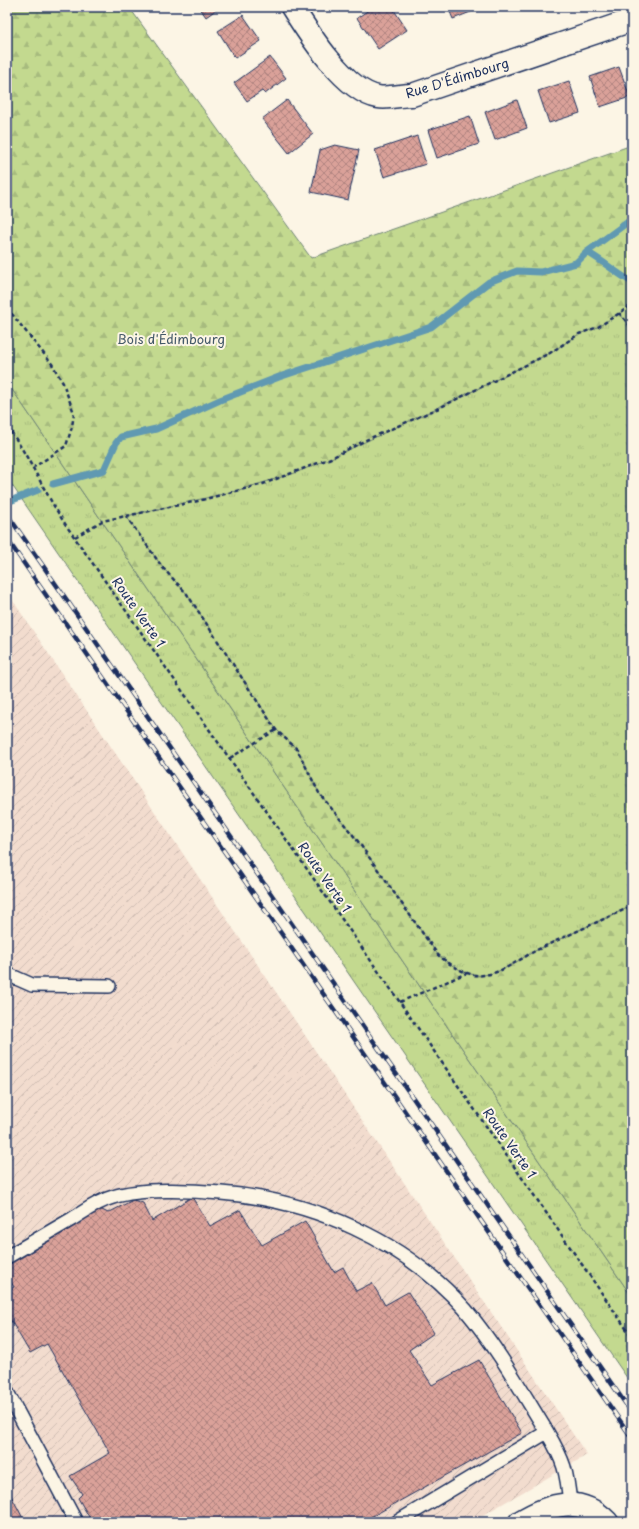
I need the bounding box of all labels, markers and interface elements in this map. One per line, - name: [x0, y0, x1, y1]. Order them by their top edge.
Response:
- street label: Rue D'Édimbourg: [403, 53, 511, 102]
- park label: Bois d'Édimbourg: [117, 329, 225, 348]
- street label: Route Verte 1: [108, 573, 171, 651]
- street label: Route Verte 1: [294, 838, 357, 916]
- street label: Route Verte 1: [479, 1104, 542, 1182]

